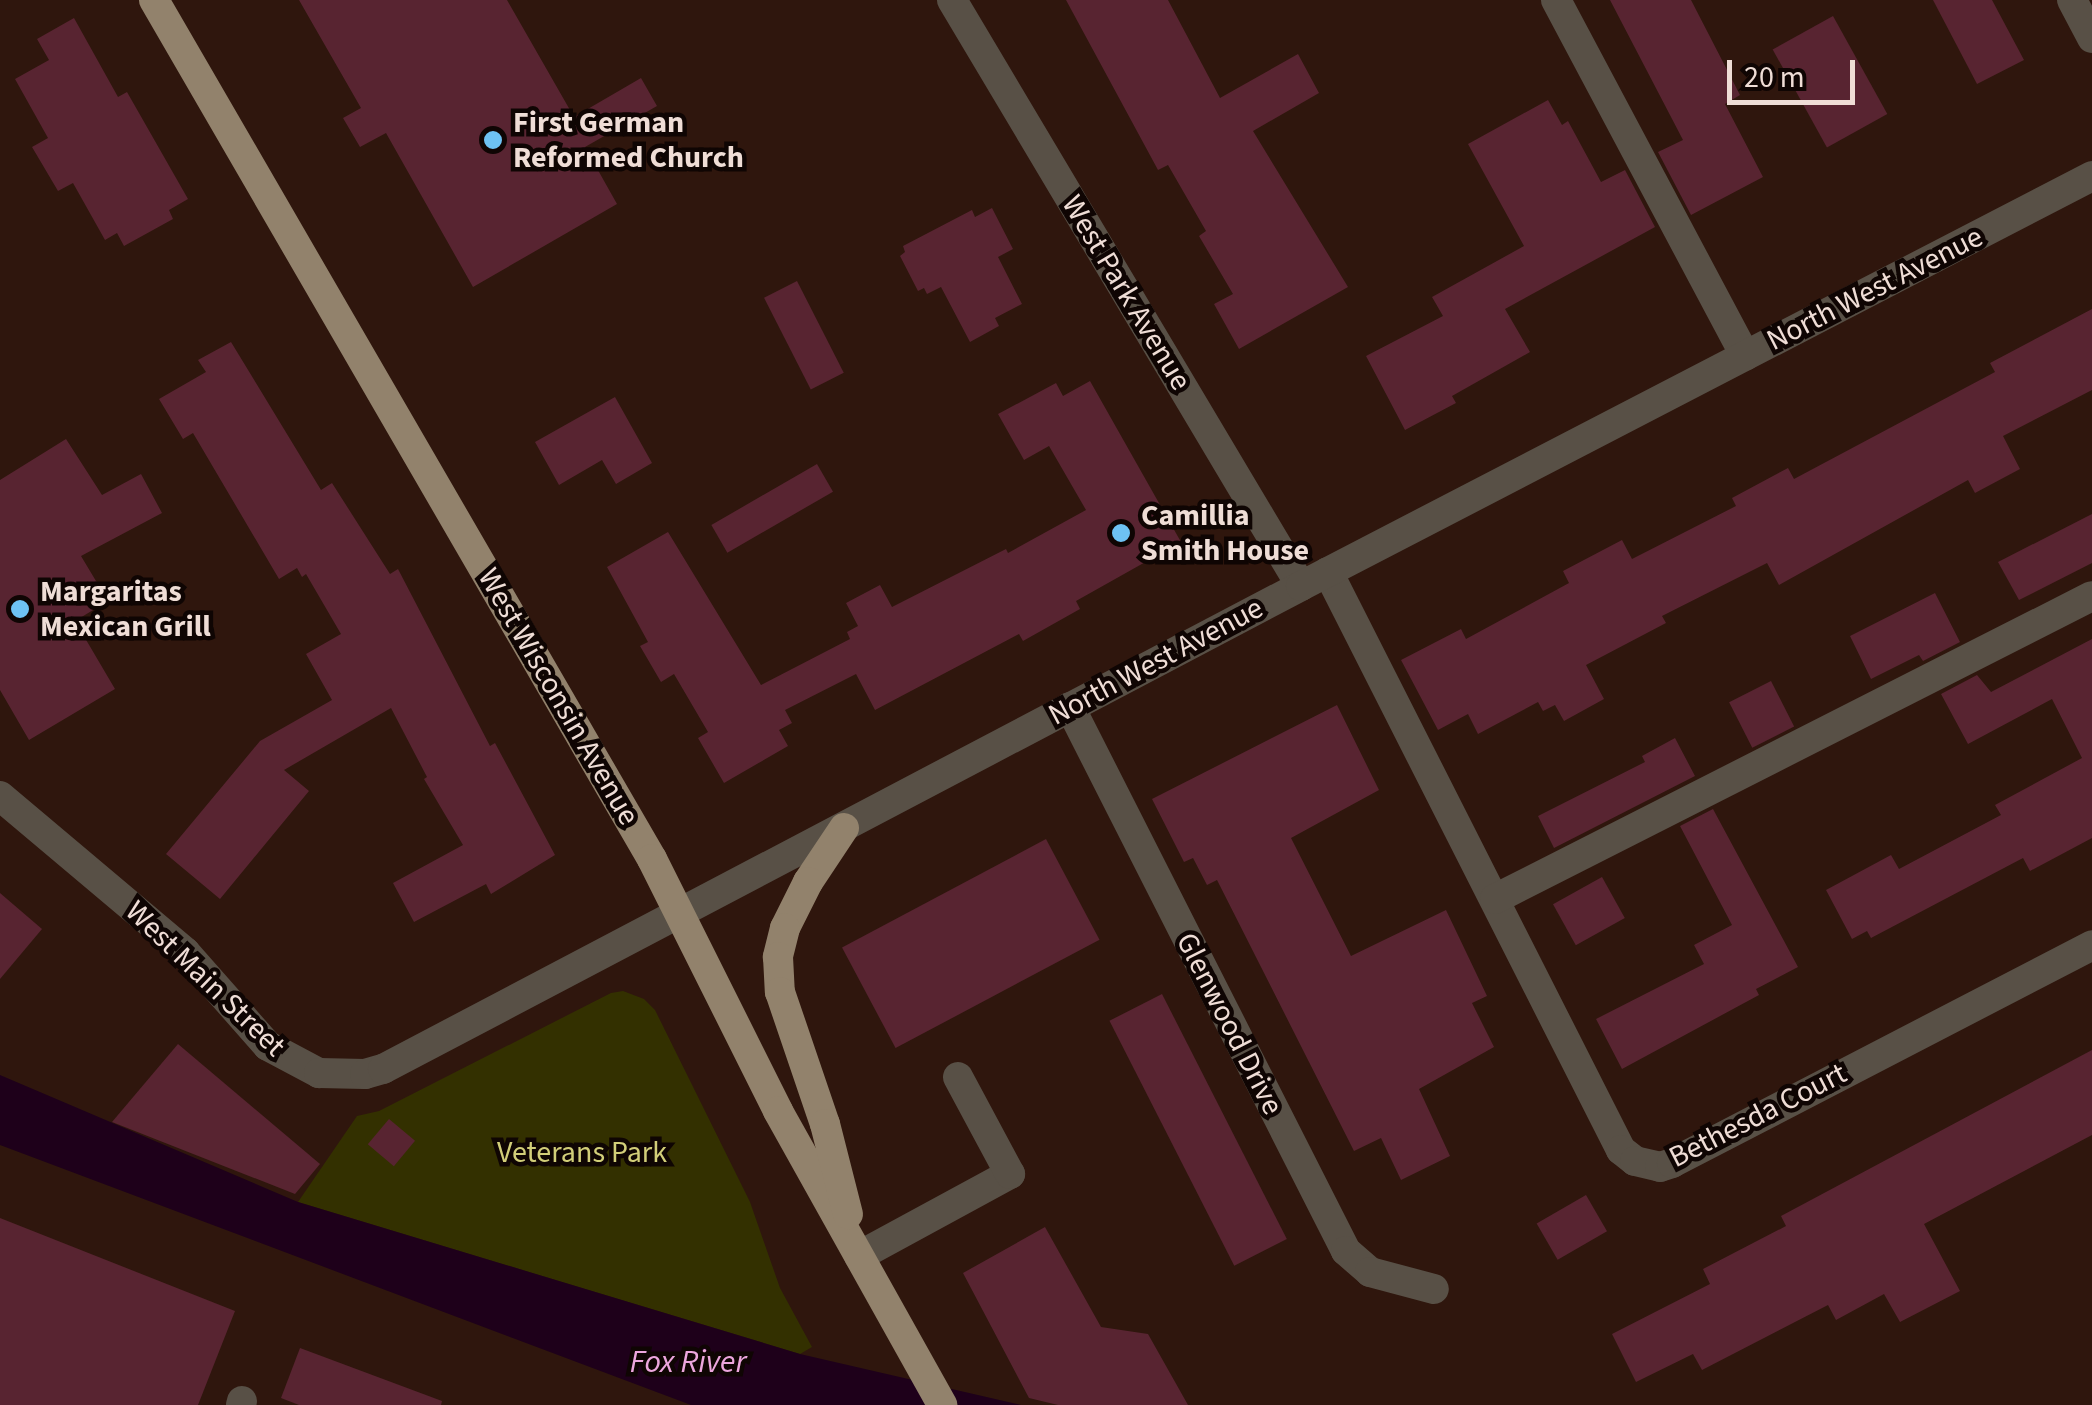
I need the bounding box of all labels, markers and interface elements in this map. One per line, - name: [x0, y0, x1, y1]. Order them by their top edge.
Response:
- scale bar: [1732, 40, 1860, 102]
- text: 20 m: [1744, 56, 1805, 99]
- place label: First German Reformed Church: [513, 105, 744, 176]
- marker: First German Reformed Church: [482, 129, 504, 151]
- street label: West Park Avenue: [1054, 189, 1198, 397]
- street label: North West Avenue: [1761, 219, 1989, 359]
- place label: Camillia Smith House: [1141, 498, 1309, 568]
- marker: Camillia Smith House: [1110, 522, 1132, 544]
- street label: West Wisconsin Avenue: [470, 562, 646, 832]
- place label: Margaritas Mexican Grill: [40, 574, 211, 644]
- street label: North West Avenue: [1043, 590, 1269, 734]
- marker: Margaritas Mexican Grill: [9, 598, 31, 620]
- street label: West Main Street: [118, 894, 292, 1064]
- street label: Glenwood Drive: [1168, 927, 1290, 1121]
- street label: Bethesda Court: [1663, 1056, 1853, 1176]
- park label: Veterans Park: [497, 1135, 667, 1171]
- water label: Fox River: [630, 1343, 746, 1381]

